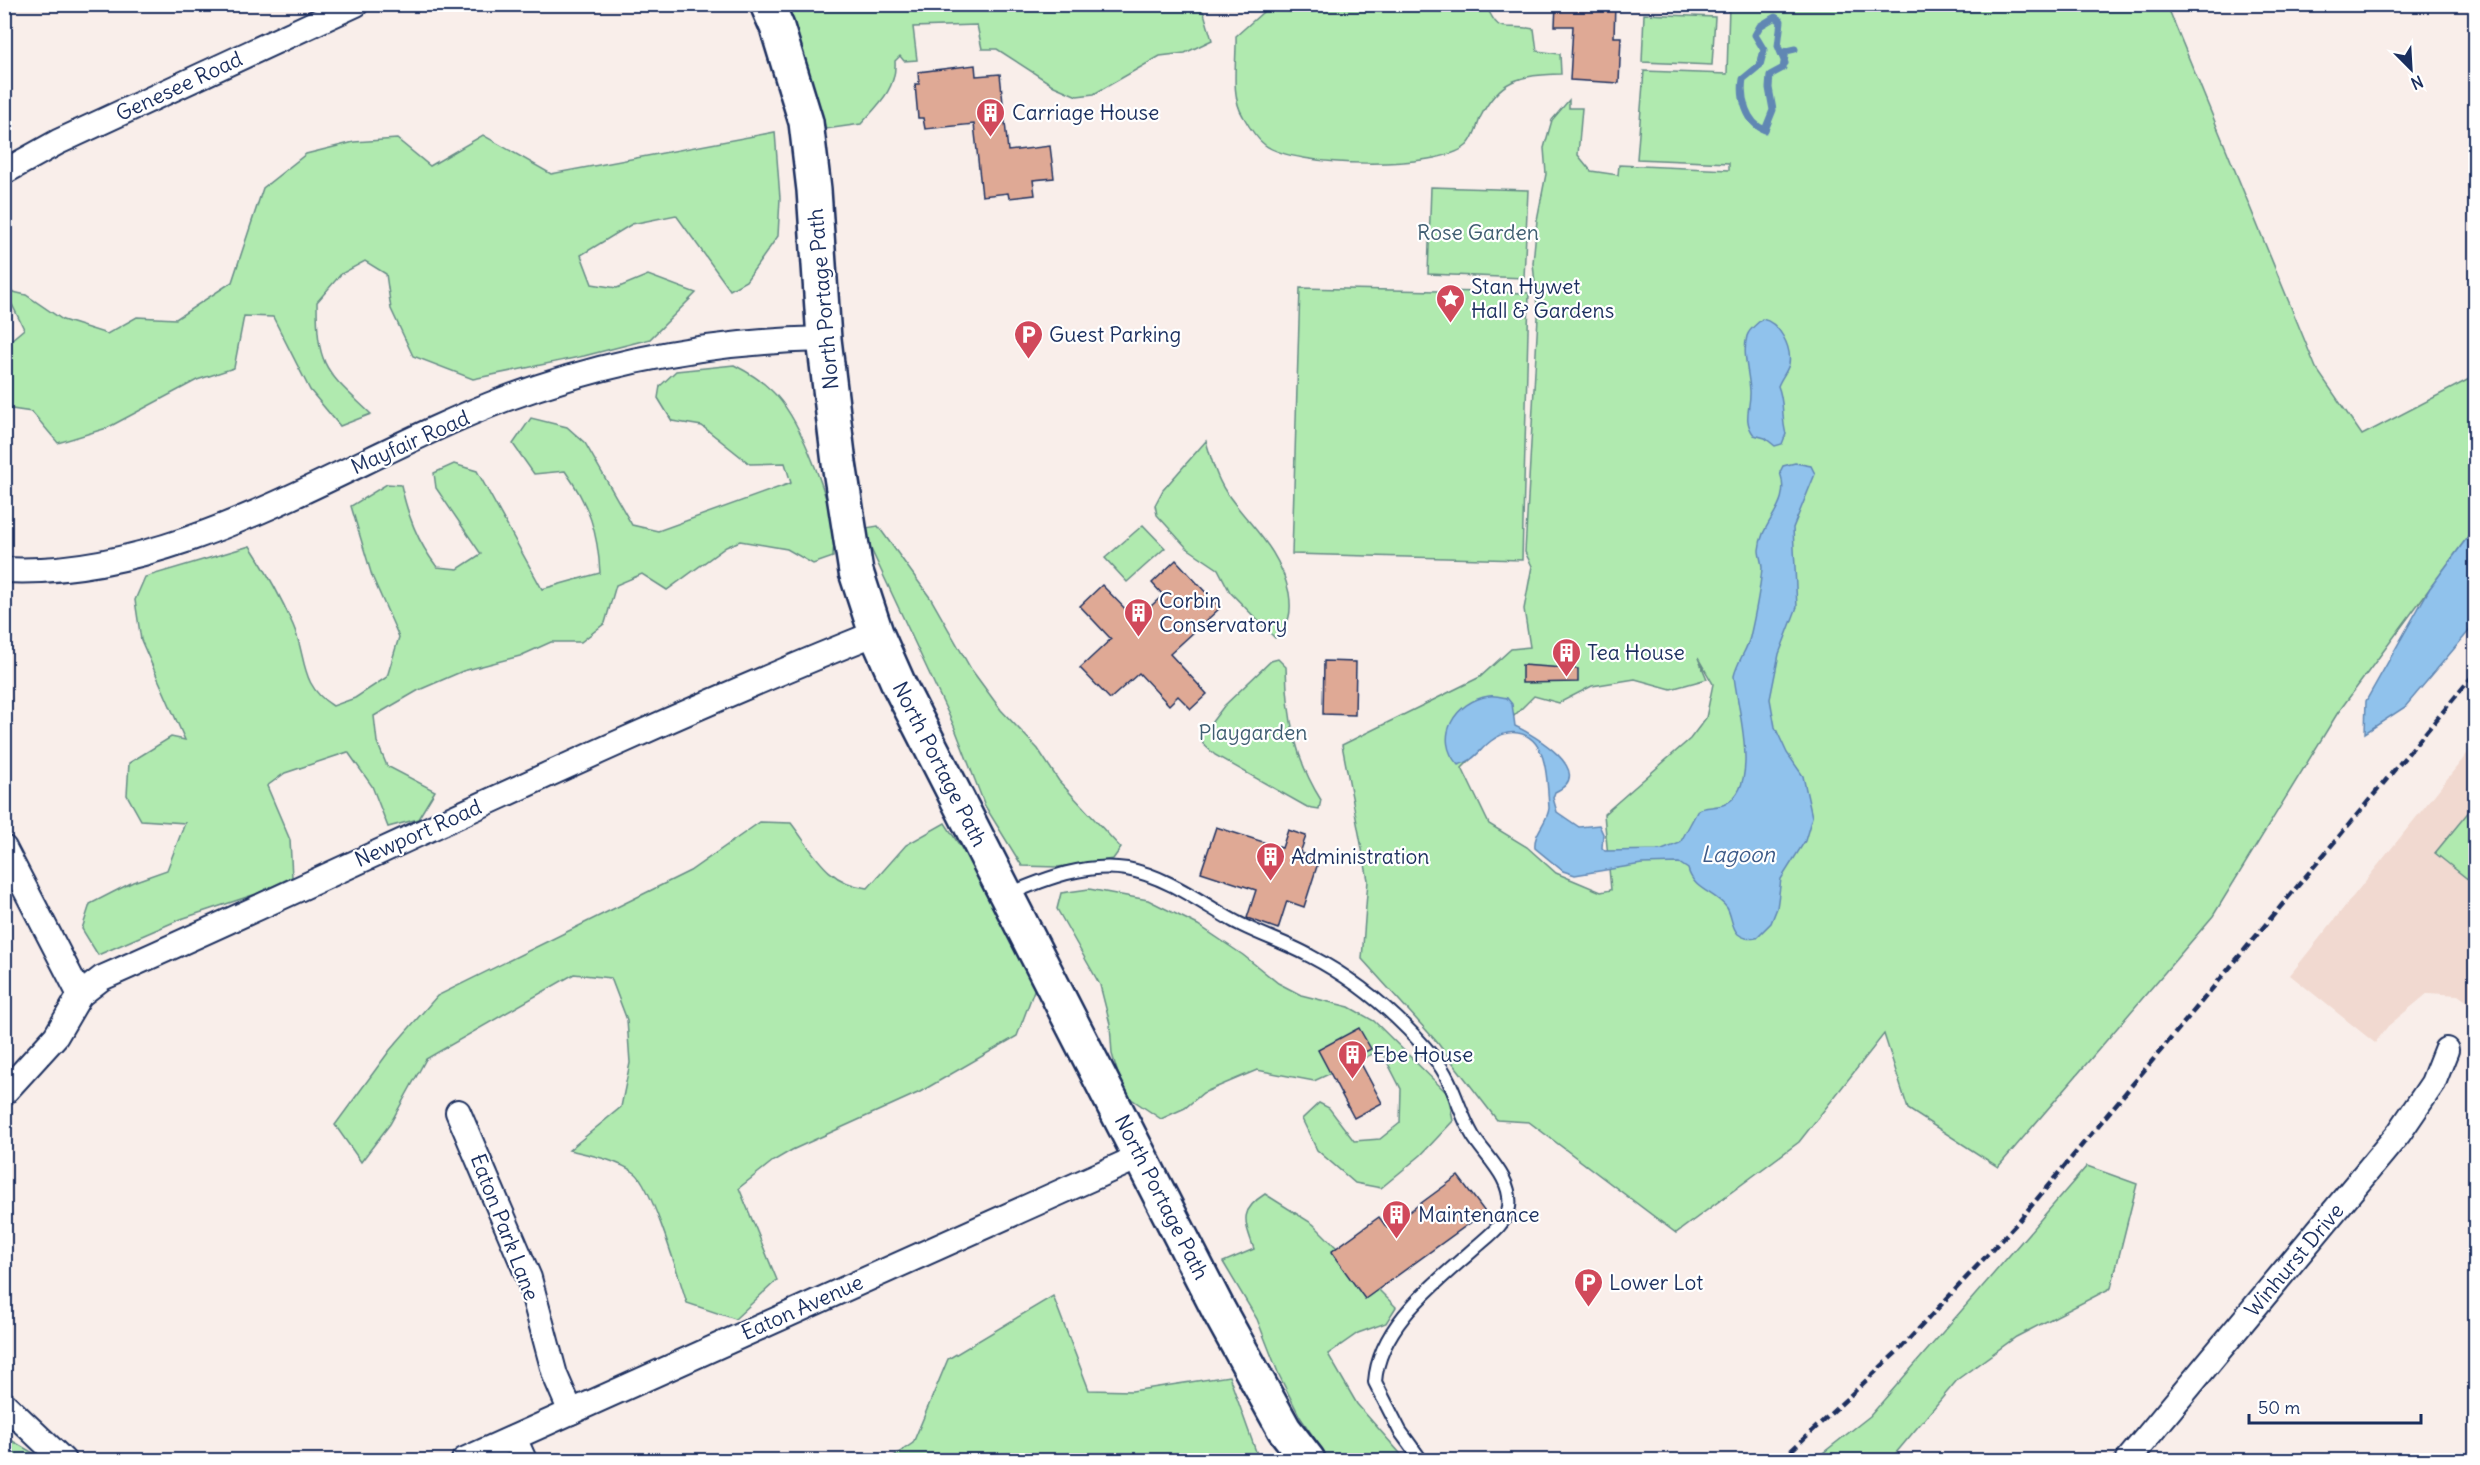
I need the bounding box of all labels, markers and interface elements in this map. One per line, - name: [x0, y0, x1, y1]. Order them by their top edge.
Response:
- north arrow: [2381, 39, 2441, 99]
- street label: Genesee Road: [111, 45, 247, 127]
- text: N: [2408, 71, 2426, 94]
- building icon: Carriage House: [975, 96, 1007, 138]
- place label: Carriage House: [1012, 99, 1159, 126]
- street label: North Portage Path: [802, 207, 844, 391]
- park label: Rose Garden: [1417, 219, 1539, 246]
- place label: Stan Hywet Hall & Gardens: [1471, 273, 1614, 324]
- place icon: Stan Hywet Hall & Gardens: [1434, 282, 1466, 324]
- parking icon: Guest Parking: [1012, 318, 1044, 360]
- place label: Guest Parking: [1049, 321, 1181, 348]
- street label: Mayfair Road: [347, 404, 473, 480]
- place label: Corbin Conservatory: [1159, 587, 1287, 638]
- building icon: Corbin Conservatory: [1122, 596, 1154, 638]
- building icon: Tea House: [1550, 636, 1582, 678]
- place label: Tea House: [1587, 639, 1685, 666]
- street label: North Portage Path: [887, 677, 993, 851]
- park label: Playgarden: [1199, 719, 1307, 746]
- street label: Newport Road: [350, 793, 486, 873]
- building icon: Administration: [1254, 840, 1286, 882]
- water label: Lagoon: [1701, 840, 1776, 868]
- place label: Administration: [1291, 843, 1430, 870]
- building icon: Ebe House: [1336, 1038, 1368, 1080]
- place label: Ebe House: [1373, 1041, 1473, 1068]
- street label: North Portage Path: [1109, 1110, 1215, 1284]
- street label: Eaton Park Lane: [465, 1150, 545, 1304]
- building icon: Maintenance: [1381, 1198, 1413, 1240]
- street label: Winhurst Drive: [2239, 1198, 2349, 1322]
- place label: Maintenance: [1418, 1201, 1540, 1228]
- parking icon: Lower Lot: [1572, 1266, 1604, 1308]
- street label: Eaton Avenue: [737, 1268, 867, 1346]
- place label: Lower Lot: [1609, 1269, 1703, 1296]
- scale bar: [2249, 1387, 2422, 1425]
- text: 50 m: [2258, 1396, 2300, 1419]

